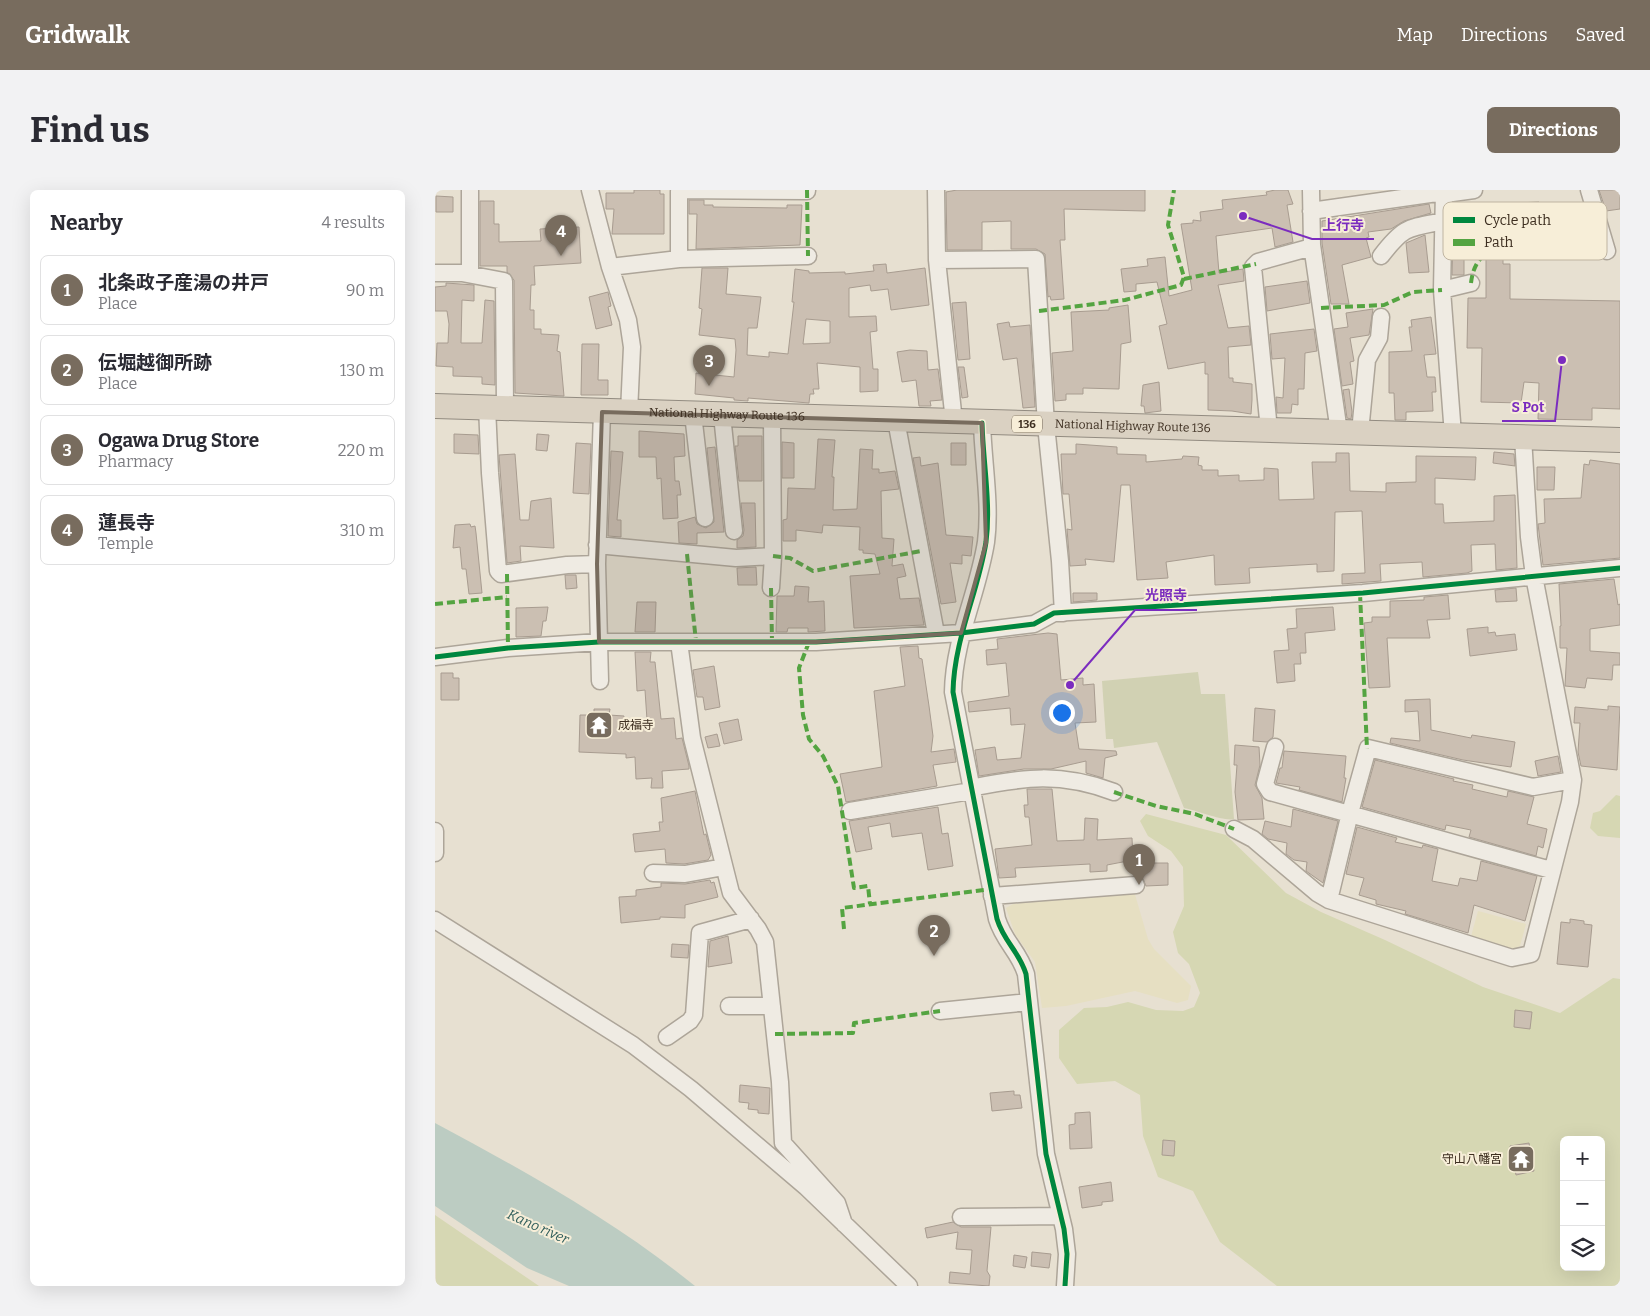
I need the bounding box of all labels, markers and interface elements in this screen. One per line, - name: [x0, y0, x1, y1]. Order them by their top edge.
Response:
- text: Gridwalk: [25, 21, 130, 49]
- text: Map: [1397, 24, 1433, 46]
- text: Directions: [1461, 24, 1548, 46]
- text: Saved: [1576, 24, 1625, 46]
- button: Directions: [1487, 107, 1620, 153]
- text: Find us: [30, 109, 150, 151]
- legend: [1443, 202, 1607, 260]
- text: Nearby: [50, 210, 123, 236]
- callout: 上行寺: [1312, 210, 1374, 239]
- text: Cycle path: [1484, 212, 1551, 229]
- text: 4 results: [322, 213, 385, 232]
- pin: 4: [545, 215, 577, 256]
- text: 上行寺: [1322, 217, 1364, 234]
- text: Path: [1484, 234, 1514, 251]
- text: 北条政子産湯の井戸: [98, 271, 269, 294]
- text: 1: [64, 281, 70, 300]
- text: 90 m: [346, 281, 384, 300]
- text: Place: [98, 294, 137, 313]
- pin: 3: [693, 345, 725, 386]
- text: 伝堀越御所跡: [98, 351, 212, 374]
- text: 2: [62, 361, 72, 380]
- text: 130 m: [340, 361, 384, 380]
- text: Place: [98, 374, 137, 393]
- callout: S Pot: [1502, 392, 1555, 421]
- text: S Pot: [1512, 399, 1545, 416]
- street label: National Highway Route 136: [649, 405, 805, 424]
- road number: 136: [1012, 415, 1042, 432]
- street label: National Highway Route 136: [1055, 417, 1211, 435]
- text: Ogawa Drug Store: [98, 429, 259, 452]
- text: 3: [62, 441, 72, 460]
- text: 220 m: [338, 441, 384, 460]
- text: Pharmacy: [98, 452, 173, 471]
- text: 蓮長寺: [98, 511, 155, 534]
- text: 4: [62, 521, 72, 540]
- text: 310 m: [340, 521, 384, 540]
- text: Temple: [98, 534, 153, 553]
- callout: 光照寺: [1135, 581, 1197, 610]
- text: 光照寺: [1145, 587, 1187, 604]
- your location: [1049, 700, 1075, 726]
- temple icon: 成福寺: [584, 710, 614, 740]
- place label: 成福寺: [618, 718, 654, 732]
- pin: 1: [1123, 844, 1155, 885]
- pin: 2: [918, 915, 950, 956]
- map controls: [1560, 1136, 1605, 1271]
- button: +: [1560, 1136, 1605, 1181]
- temple icon: 守山八幡宮: [1506, 1144, 1536, 1174]
- place label: 守山八幡宮: [1442, 1152, 1502, 1166]
- button: −: [1560, 1181, 1605, 1226]
- water label: Kano river: [505, 1206, 573, 1249]
- button: layers: [1560, 1226, 1605, 1271]

